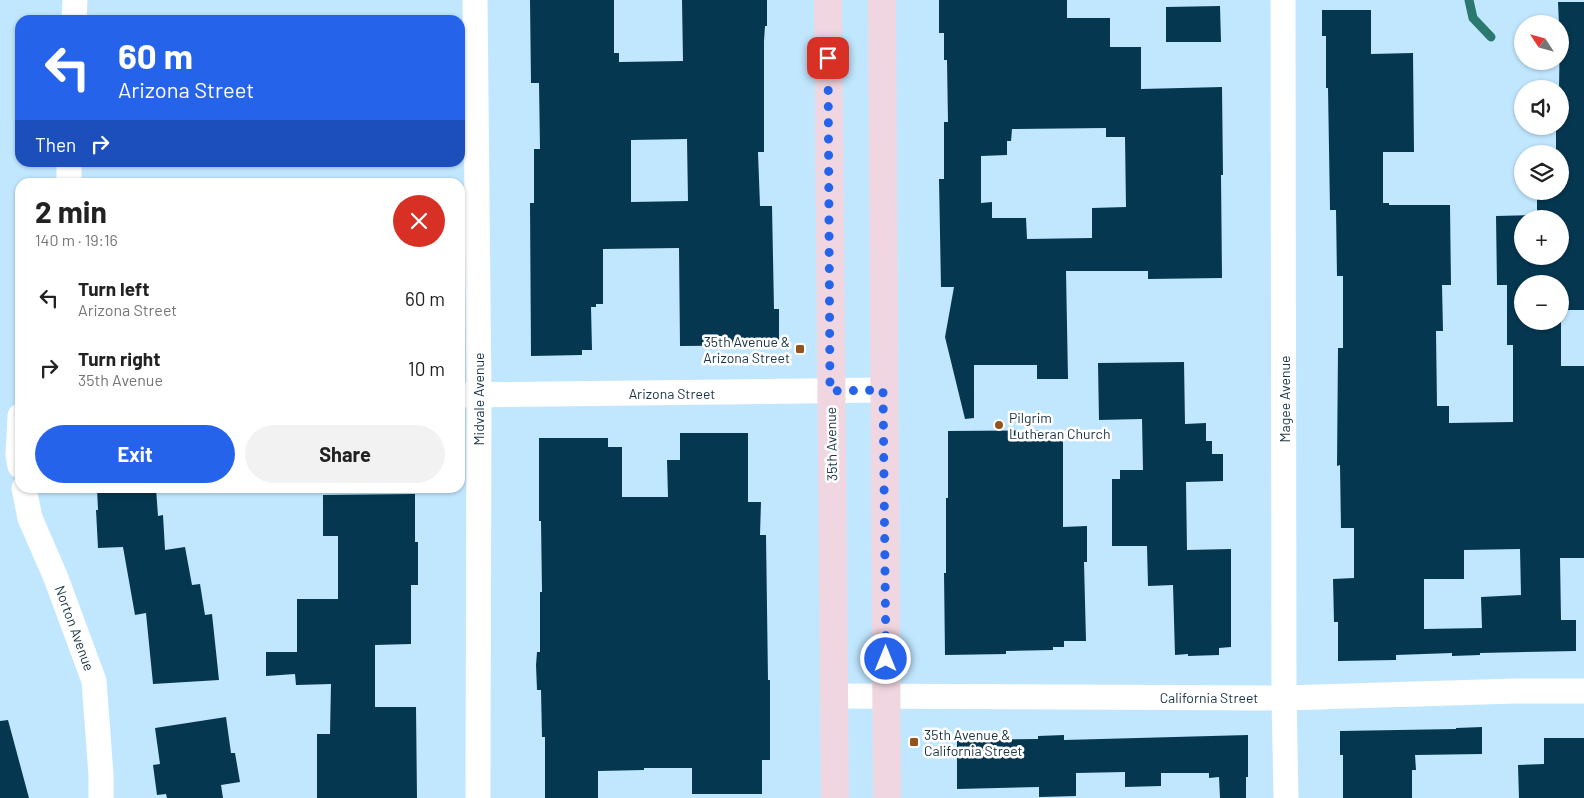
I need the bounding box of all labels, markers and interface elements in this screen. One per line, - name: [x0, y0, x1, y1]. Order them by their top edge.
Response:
- north arrow: [1514, 15, 1569, 70]
- map controls: [1514, 15, 1569, 330]
- text: 60 m: [118, 34, 193, 76]
- icon: left: [35, 35, 100, 100]
- pin: [807, 37, 849, 79]
- icon: arrive: [814, 44, 842, 72]
- text: Arizona Street: [118, 76, 254, 102]
- button: sound: [1514, 80, 1569, 135]
- icon: right: [86, 130, 114, 158]
- text: Then: [35, 133, 76, 156]
- button: layers: [1514, 145, 1569, 200]
- text: 2 min: [35, 193, 107, 229]
- button: close: [393, 195, 445, 247]
- button: +: [1514, 210, 1569, 265]
- text: 140 m · 19:16: [35, 230, 118, 249]
- button: −: [1514, 275, 1569, 330]
- text: Turn left: [78, 277, 149, 300]
- icon: left: [35, 284, 63, 312]
- text: 60 m: [405, 287, 445, 310]
- text: Arizona Street: [78, 300, 177, 319]
- place label: 35th Avenue & Arizona Street: [703, 333, 790, 366]
- marker: 35th Avenue & Arizona Street: [794, 343, 806, 355]
- text: Turn right: [78, 347, 160, 370]
- street label: Midvale Avenue: [470, 353, 487, 445]
- icon: right: [35, 354, 63, 382]
- street label: Magee Avenue: [1276, 356, 1293, 442]
- text: 10 m: [408, 357, 445, 380]
- text: 35th Avenue: [78, 370, 163, 389]
- street label: Arizona Street: [629, 385, 715, 402]
- street label: 35th Avenue: [822, 407, 840, 481]
- place label: Pilgrim Lutheran Church: [1009, 409, 1110, 442]
- marker: Pilgrim Lutheran Church: [993, 419, 1005, 431]
- button: Exit: [35, 425, 235, 483]
- button: Share: [245, 425, 445, 483]
- street label: Norton Avenue: [52, 583, 98, 673]
- position arrow: [859, 632, 911, 684]
- street label: California Street: [1160, 689, 1258, 706]
- place label: 35th Avenue & California Street: [924, 726, 1023, 759]
- marker: 35th Avenue & California Street: [908, 736, 920, 748]

